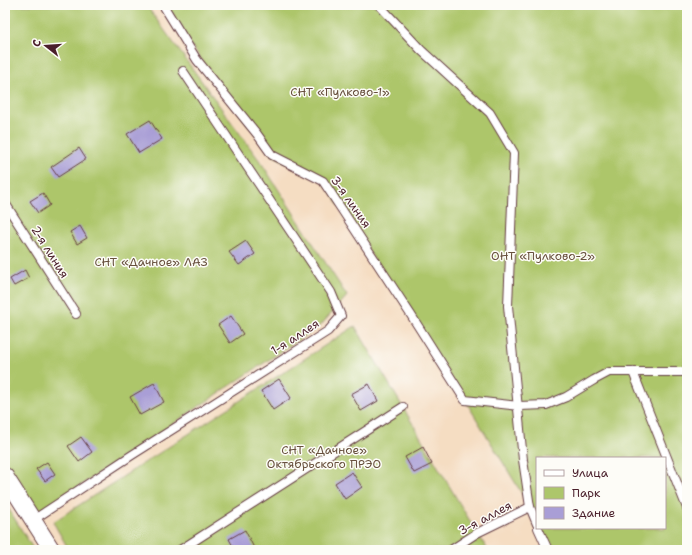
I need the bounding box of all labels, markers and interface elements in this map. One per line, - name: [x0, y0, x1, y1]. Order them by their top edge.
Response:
- north arrow: [26, 26, 66, 66]
- text: С: [29, 38, 45, 49]
- park label: СНТ «Пулково-1»: [290, 84, 390, 100]
- street label: 3-я линия: [327, 173, 375, 231]
- street label: 2-я линия: [28, 223, 72, 281]
- park label: ОНТ «Пулково-2»: [491, 248, 595, 264]
- park label: СНТ «Дачное» ЛАЗ: [94, 254, 208, 270]
- street label: 1-я аллея: [268, 315, 322, 359]
- park label: СНТ «Дачное» Октябрьского ПРЭО: [267, 442, 381, 472]
- legend: [536, 457, 666, 529]
- text: Улица: [572, 465, 609, 481]
- text: Парк: [572, 485, 601, 501]
- street label: 3-я аллея: [456, 497, 514, 539]
- text: Здание: [572, 505, 616, 521]

